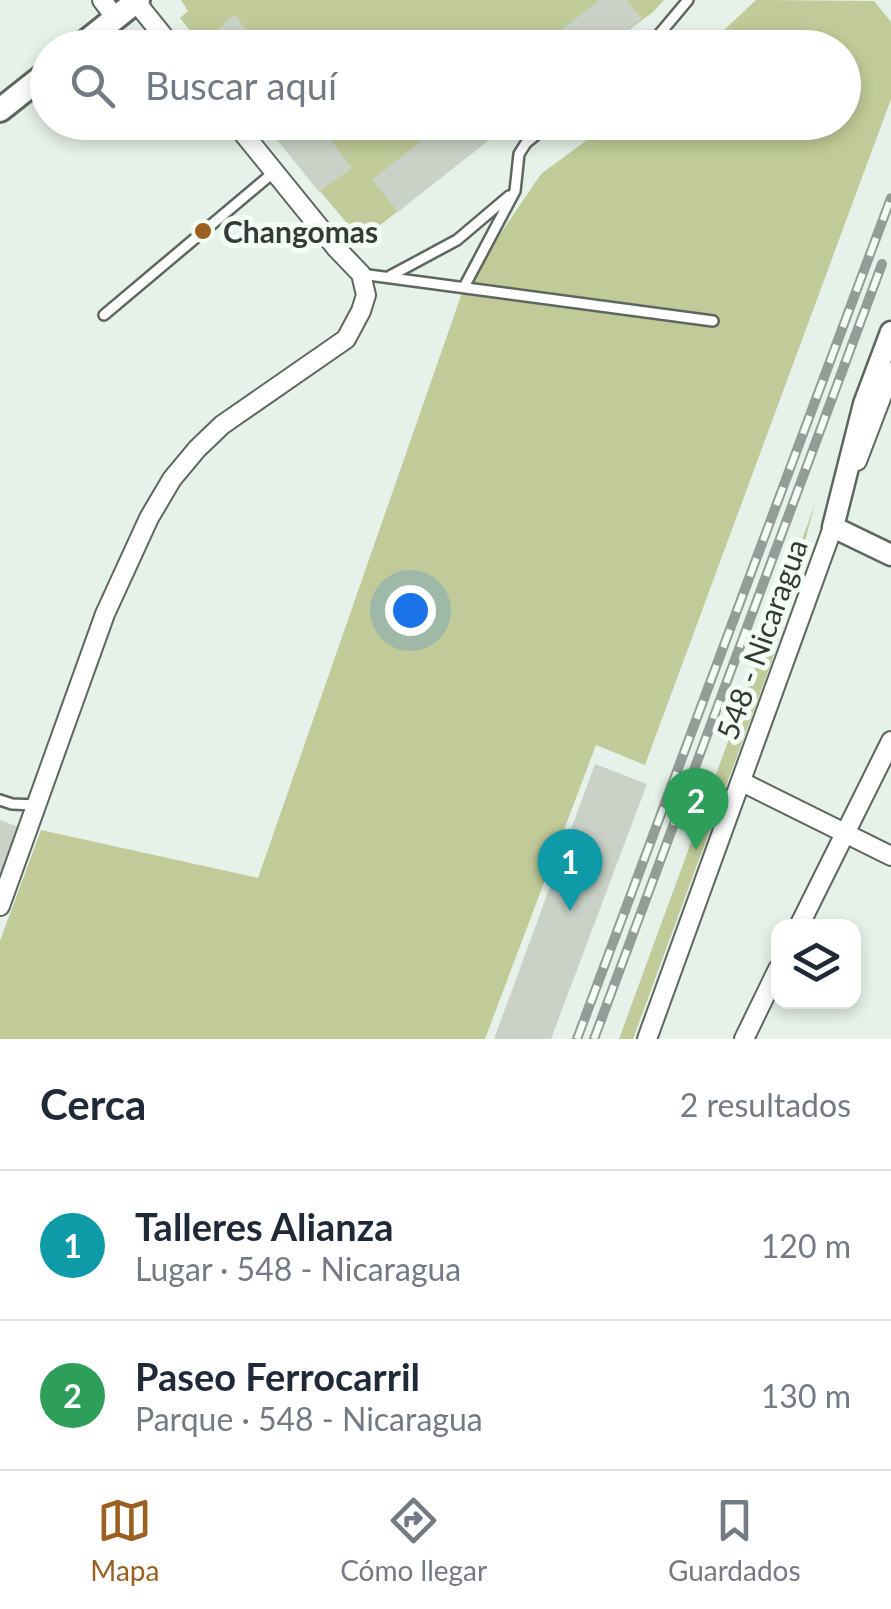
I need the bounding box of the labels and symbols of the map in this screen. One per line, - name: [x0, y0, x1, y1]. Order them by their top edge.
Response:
- place label: Changomas: [223, 213, 378, 249]
- marker: Changomas: [192, 220, 214, 242]
- street label: 548 - Nicaragua: [708, 534, 814, 744]
- your location: [385, 585, 436, 636]
- pin: 2: [664, 768, 728, 850]
- pin: 1: [538, 828, 602, 911]

